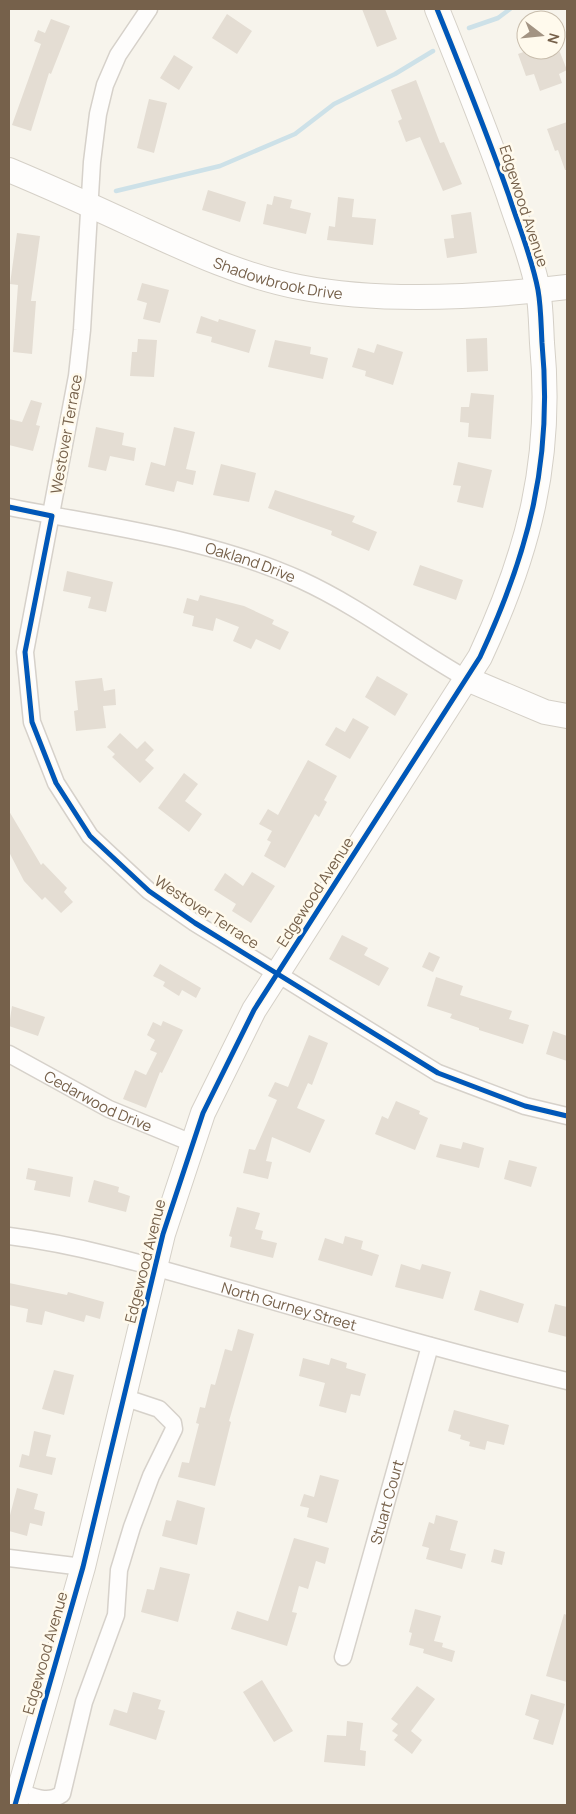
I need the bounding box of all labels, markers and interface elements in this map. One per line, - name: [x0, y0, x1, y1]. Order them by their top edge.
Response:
- north arrow: [516, 10, 566, 60]
- text: N: [543, 31, 564, 46]
- street label: Edgewood Avenue: [494, 142, 554, 270]
- street label: Shadowbrook Drive: [210, 251, 344, 304]
- street label: Westover Terrace: [45, 372, 87, 495]
- street label: Oakland Drive: [203, 537, 299, 587]
- street label: Edgewood Avenue: [272, 833, 359, 951]
- street label: Westover Terrace: [151, 870, 264, 954]
- street label: Cedarwood Drive: [41, 1065, 156, 1136]
- street label: Edgewood Avenue: [119, 1197, 171, 1325]
- street label: North Gurney Street: [219, 1276, 359, 1335]
- street label: Stuart Court: [365, 1457, 408, 1547]
- street label: Edgewood Avenue: [17, 1589, 73, 1717]

